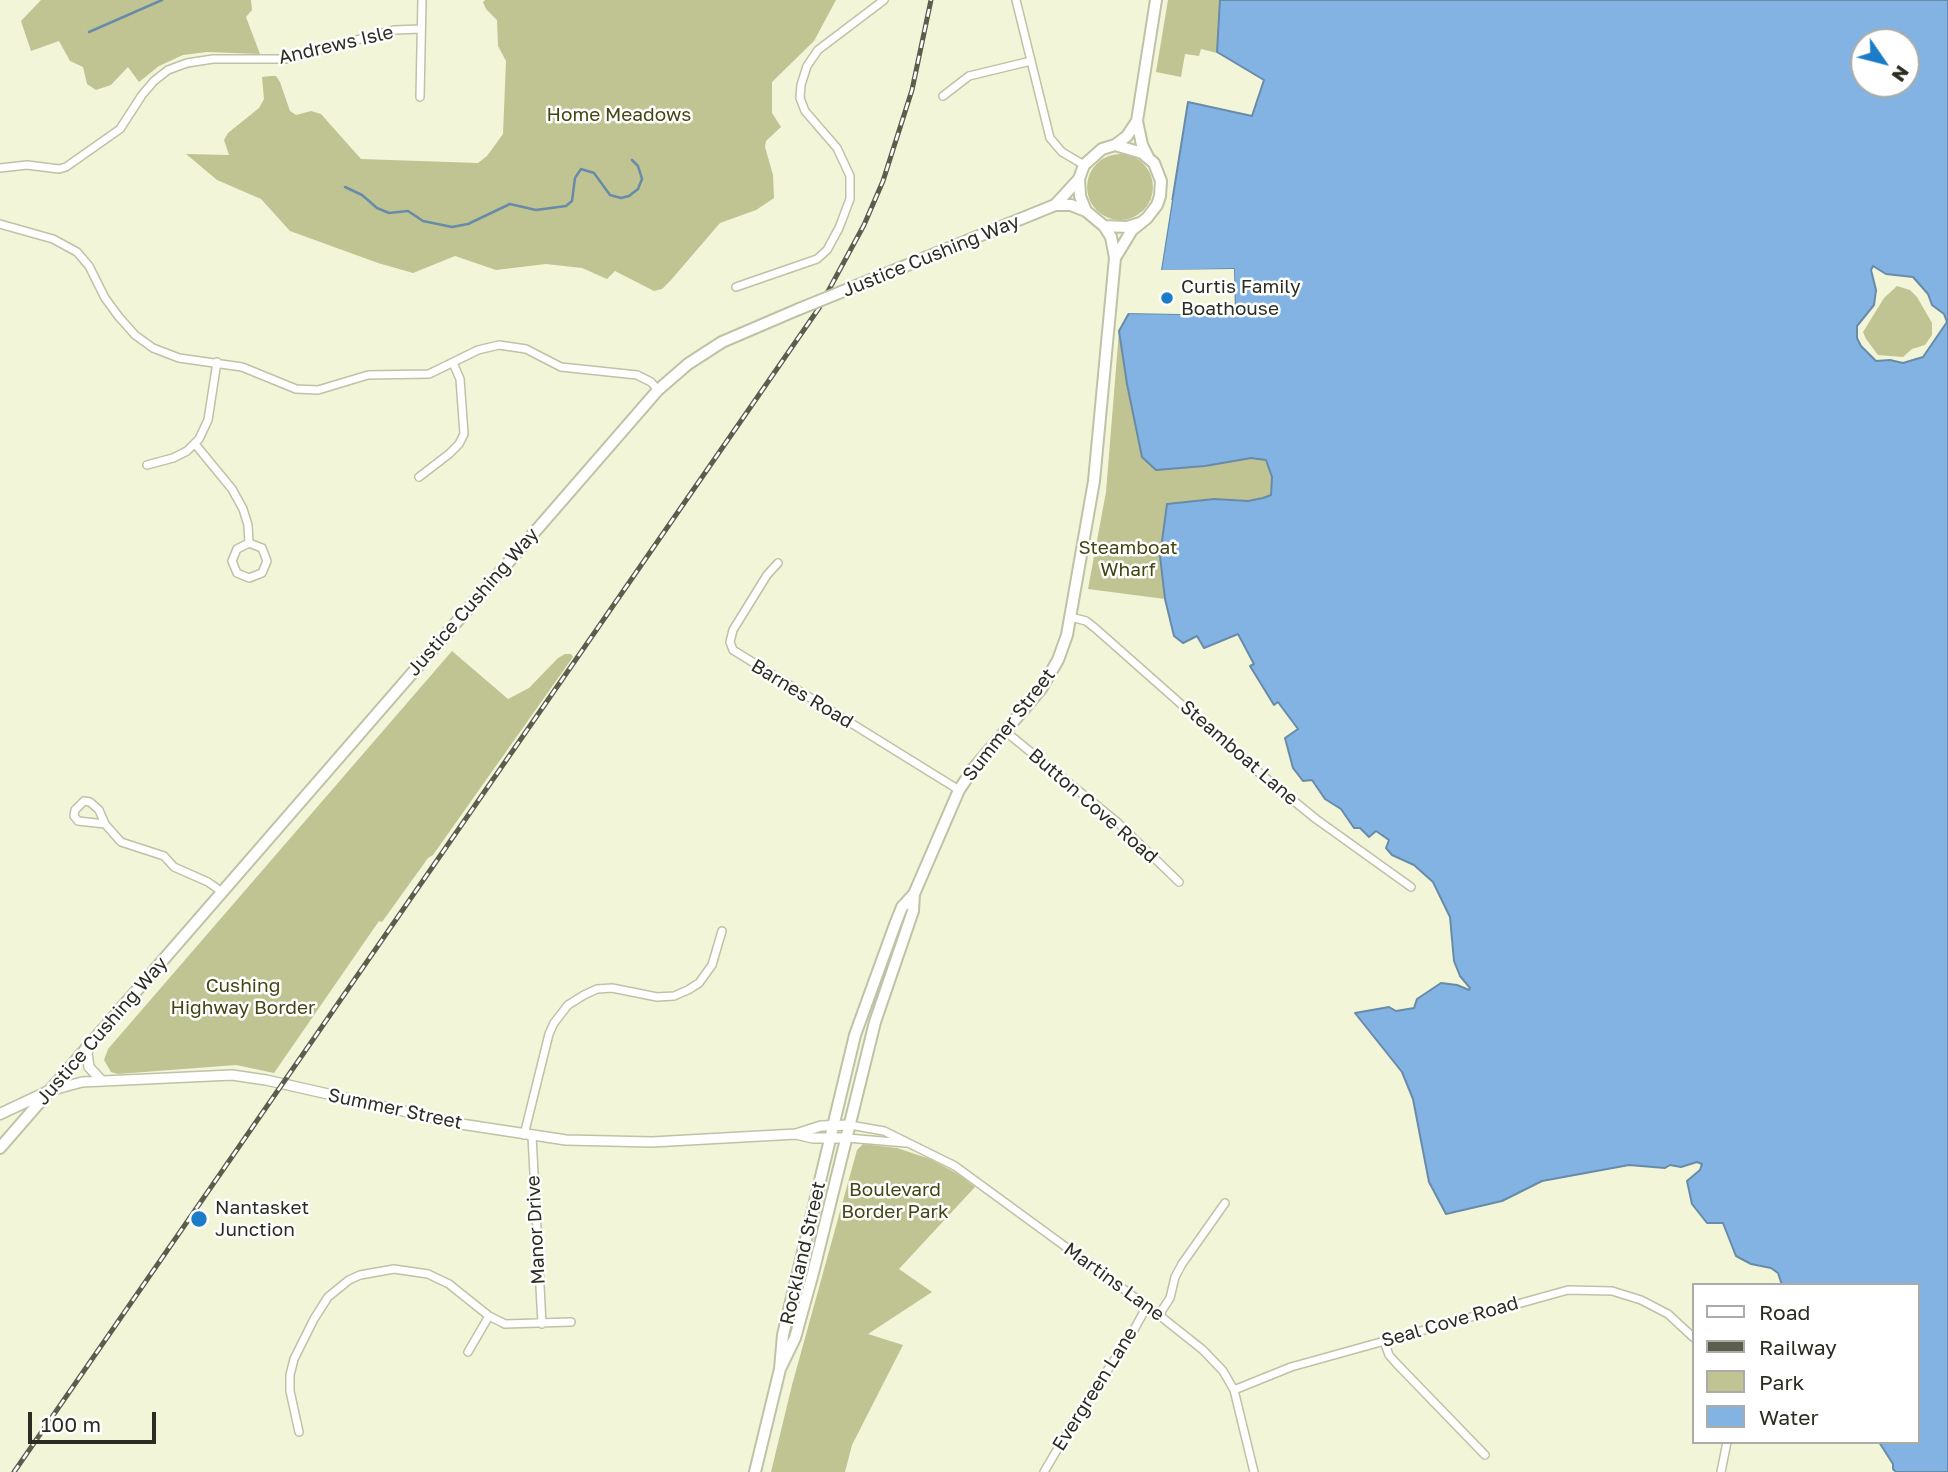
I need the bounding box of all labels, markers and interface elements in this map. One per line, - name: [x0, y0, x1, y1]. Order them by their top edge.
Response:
- street label: Andrews Isle: [276, 21, 396, 69]
- north arrow: [1850, 28, 1920, 98]
- text: N: [1887, 62, 1915, 87]
- park label: Home Meadows: [547, 104, 691, 126]
- street label: Justice Cushing Way: [839, 210, 1023, 302]
- place label: Curtis Family Boathouse: [1181, 276, 1301, 320]
- marker: Curtis Family Boathouse: [1159, 290, 1175, 306]
- street label: Justice Cushing Way: [402, 523, 544, 681]
- park label: Steamboat Wharf: [1078, 537, 1178, 581]
- street label: Barnes Road: [747, 655, 857, 733]
- street label: Summer Street: [958, 664, 1060, 786]
- street label: Steamboat Lane: [1176, 696, 1302, 810]
- street label: Button Cove Road: [1024, 744, 1162, 868]
- street label: Justice Cushing Way: [31, 952, 173, 1110]
- park label: Cushing Highway Border: [171, 975, 315, 1019]
- street label: Summer Street: [326, 1084, 464, 1134]
- street label: Manor Drive: [522, 1175, 550, 1285]
- street label: Rockland Street: [775, 1179, 831, 1327]
- park label: Boulevard Border Park: [841, 1179, 949, 1223]
- place label: Nantasket Junction: [215, 1197, 309, 1241]
- marker: Nantasket Junction: [189, 1209, 209, 1229]
- street label: Martins Lane: [1059, 1238, 1169, 1326]
- legend: [1692, 1283, 1920, 1444]
- street label: Seal Cove Road: [1379, 1292, 1521, 1352]
- text: Road: [1759, 1299, 1810, 1325]
- street label: Evergreen Lane: [1048, 1323, 1142, 1455]
- text: Railway: [1759, 1334, 1837, 1360]
- text: Park: [1759, 1369, 1804, 1395]
- scale bar: [32, 1398, 159, 1442]
- text: Water: [1759, 1404, 1819, 1430]
- text: 100 m: [41, 1411, 101, 1437]

